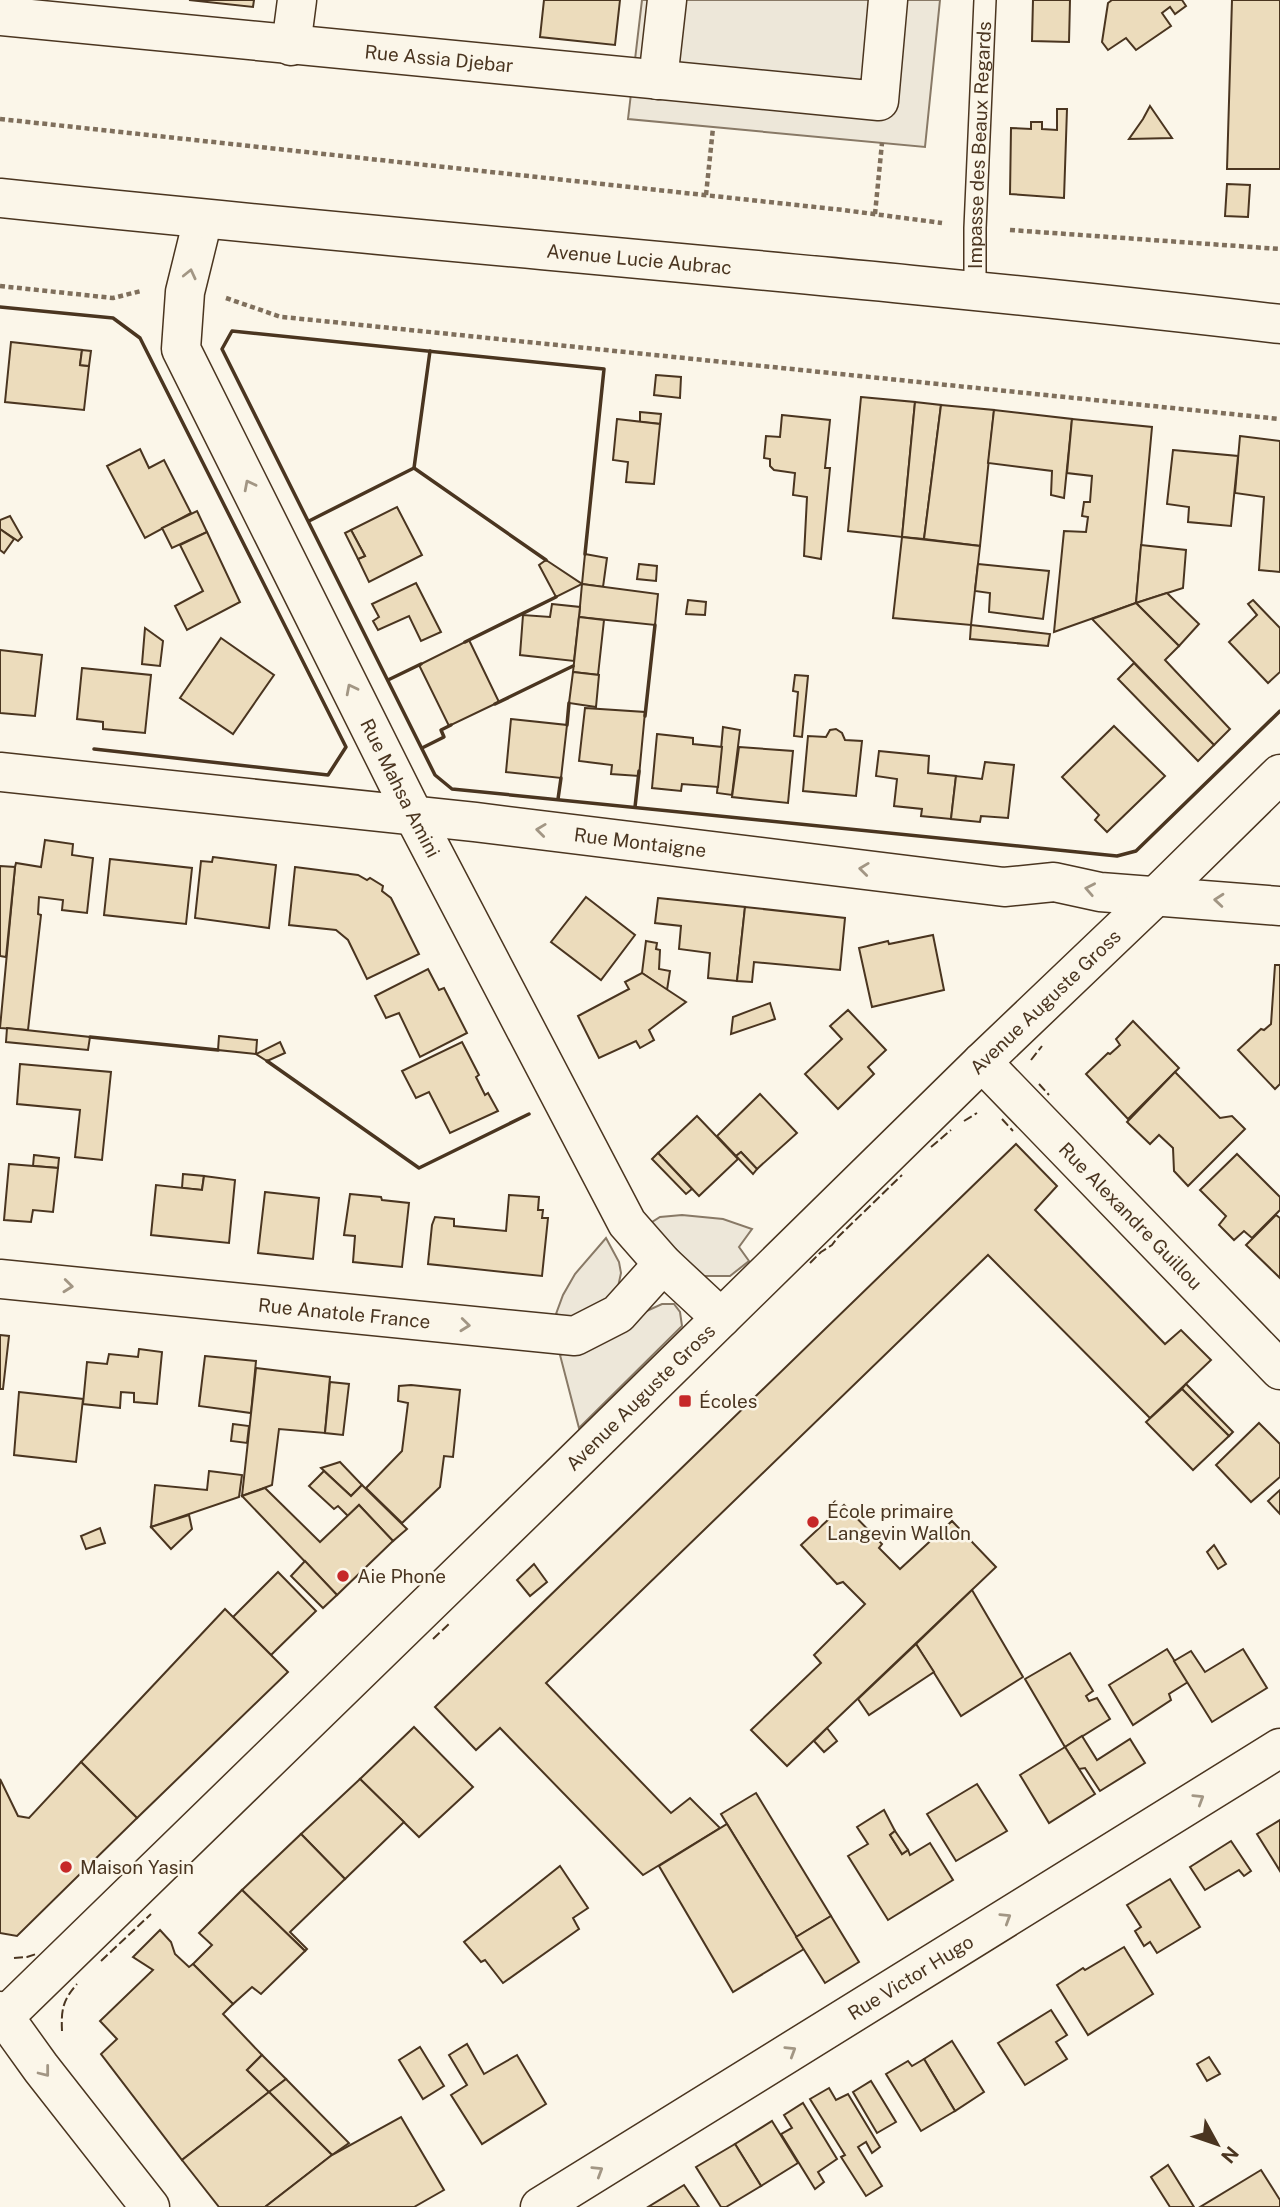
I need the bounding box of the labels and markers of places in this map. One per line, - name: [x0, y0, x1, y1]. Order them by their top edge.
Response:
- place label: Écoles: [699, 1390, 757, 1412]
- marker: Écoles: [677, 1393, 693, 1409]
- place label: École primaire Langevin Wallon: [827, 1500, 971, 1544]
- marker: École primaire Langevin Wallon: [805, 1514, 821, 1530]
- place label: Aie Phone: [357, 1565, 446, 1587]
- marker: Aie Phone: [335, 1568, 351, 1584]
- place label: Maison Yasin: [80, 1856, 194, 1878]
- marker: Maison Yasin: [58, 1859, 74, 1875]

